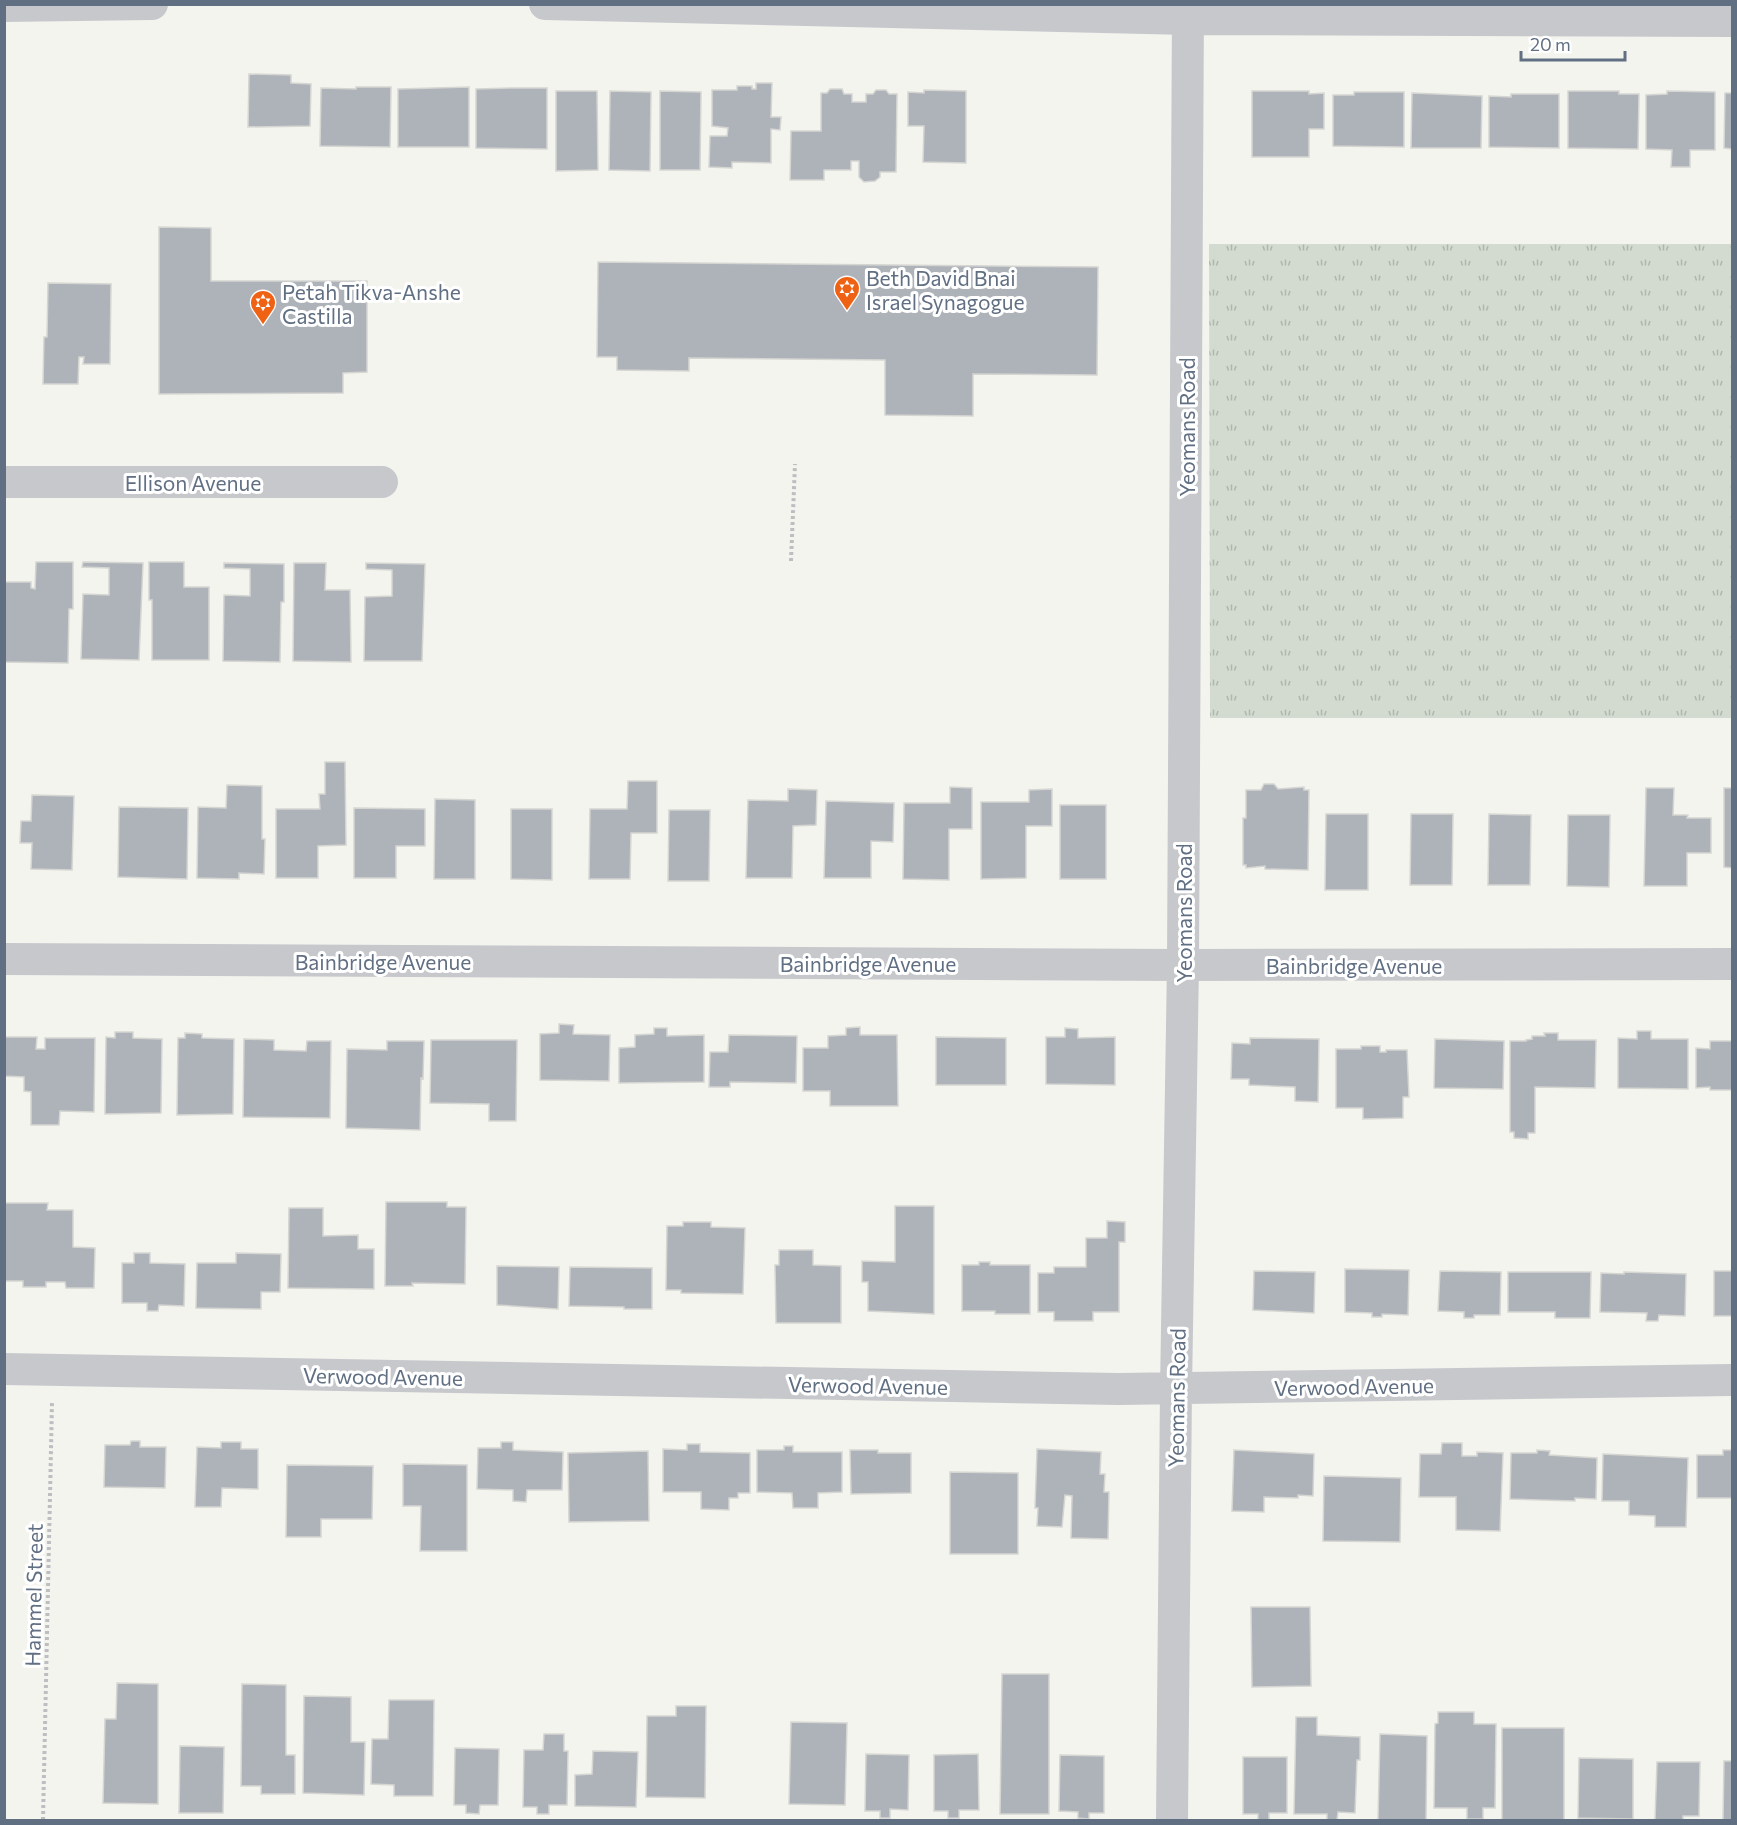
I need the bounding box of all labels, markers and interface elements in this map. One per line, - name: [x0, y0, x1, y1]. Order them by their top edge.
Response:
- scale bar: [1521, 24, 1624, 62]
- text: 20 m: [1530, 33, 1571, 55]
- place label: Beth David Bnai Israel Synagogue: [866, 265, 1025, 314]
- synagogue icon: Beth David Bnai Israel Synagogue: [832, 274, 862, 312]
- place label: Petah Tikva-Anshe Castilla: [282, 279, 461, 328]
- synagogue icon: Petah Tikva-Anshe Castilla: [248, 288, 278, 326]
- street label: Yeomans Road: [1174, 357, 1199, 497]
- street label: Ellison Avenue: [125, 470, 261, 495]
- street label: Yeomans Road: [1171, 843, 1196, 983]
- street label: Bainbridge Avenue: [295, 949, 471, 974]
- street label: Bainbridge Avenue: [780, 951, 956, 976]
- street label: Bainbridge Avenue: [1266, 953, 1442, 978]
- street label: Yeomans Road: [1162, 1328, 1190, 1468]
- street label: Verwood Avenue: [303, 1362, 463, 1390]
- street label: Verwood Avenue: [788, 1371, 948, 1399]
- street label: Verwood Avenue: [1274, 1372, 1434, 1400]
- street label: Hammel Street: [19, 1523, 47, 1667]

